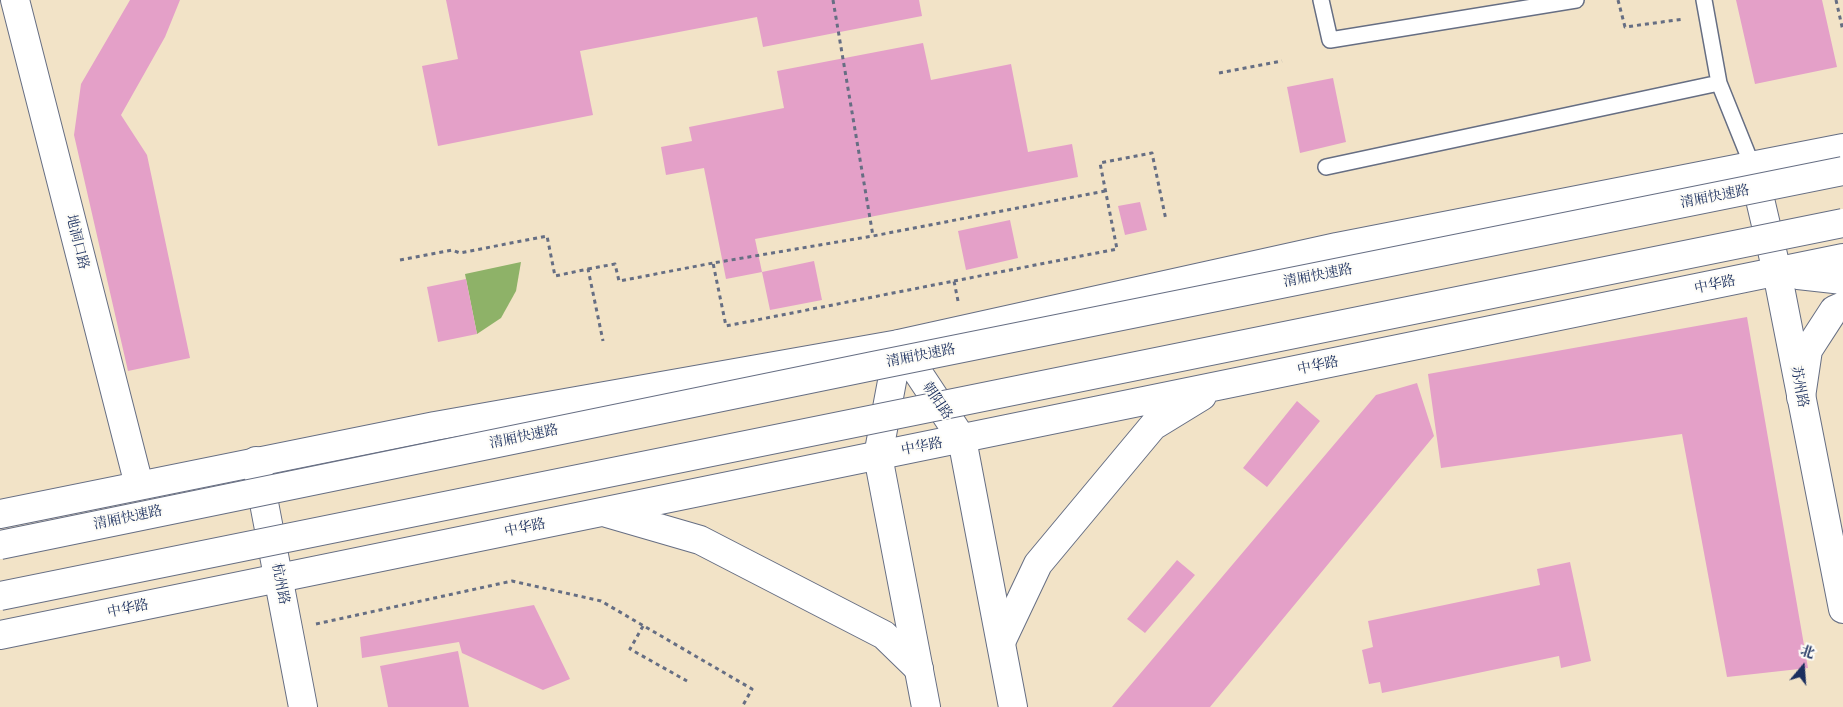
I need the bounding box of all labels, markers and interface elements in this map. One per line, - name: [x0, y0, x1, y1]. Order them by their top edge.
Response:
- street label: 清厢快速路: [1679, 182, 1751, 212]
- street label: 地洞口路: [62, 213, 92, 271]
- street label: 清厢快速路: [1282, 261, 1354, 291]
- street label: 中华路: [1693, 272, 1737, 298]
- street label: 清厢快速路: [885, 341, 957, 371]
- street label: 中华路: [1296, 353, 1340, 379]
- street label: 苏州路: [1787, 365, 1811, 409]
- street label: 朝阳路: [918, 379, 956, 423]
- street label: 清厢快速路: [488, 422, 560, 452]
- street label: 中华路: [900, 435, 944, 459]
- street label: 清厢快速路: [92, 503, 164, 533]
- street label: 中华路: [503, 515, 547, 541]
- street label: 杭州路: [268, 562, 292, 606]
- street label: 中华路: [106, 596, 150, 622]
- north arrow: [1778, 642, 1828, 692]
- text: 北: [1799, 644, 1816, 662]

